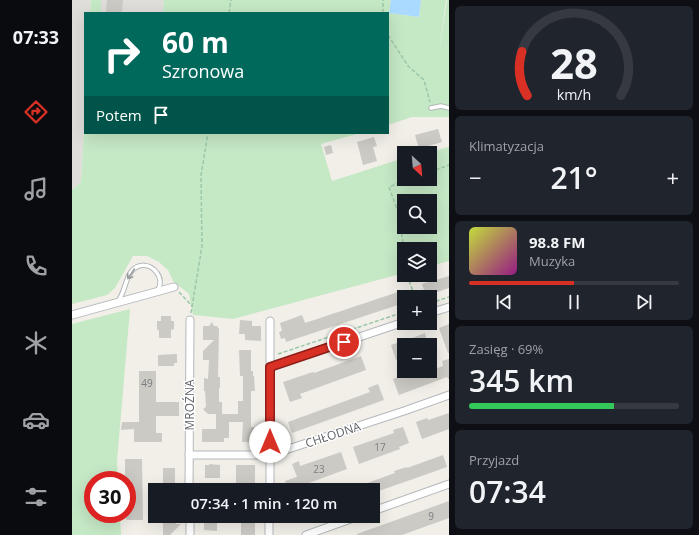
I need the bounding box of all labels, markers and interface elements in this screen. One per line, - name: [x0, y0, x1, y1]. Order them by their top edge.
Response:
- text: 60 m: [162, 23, 229, 61]
- text: 07:33: [13, 25, 59, 49]
- icon: right: [96, 28, 148, 80]
- text: 28: [550, 35, 598, 91]
- text: Szronowa: [162, 59, 244, 83]
- text: km/h: [557, 85, 591, 104]
- icon: directions: [22, 98, 50, 126]
- icon: arrive: [150, 104, 172, 126]
- text: Potem: [96, 105, 142, 125]
- text: Klimatyzacja: [469, 137, 544, 155]
- north arrow: [397, 146, 437, 186]
- map controls: [397, 146, 437, 378]
- text: 21°: [550, 157, 598, 198]
- text: −: [469, 162, 482, 192]
- text: +: [666, 162, 679, 192]
- icon: music: [22, 175, 50, 203]
- button: search: [397, 194, 437, 234]
- text: 98.8 FM: [529, 232, 585, 252]
- button: layers: [397, 242, 437, 282]
- icon: phone: [22, 252, 50, 280]
- text: Muzyka: [529, 252, 575, 270]
- one-way arrow: [127, 269, 135, 280]
- button: +: [397, 290, 437, 330]
- icon: previous: [493, 291, 515, 313]
- icon: pause: [563, 291, 585, 313]
- icon: next: [633, 291, 655, 313]
- pin: [327, 325, 361, 359]
- icon: climate: [22, 329, 50, 357]
- icon: arrive: [333, 331, 355, 353]
- button: −: [397, 338, 437, 378]
- text: Zasięg · 69%: [469, 340, 543, 358]
- text: 345 km: [469, 360, 574, 401]
- house number: 49: [141, 376, 153, 390]
- street label: MROŹNA: [181, 379, 198, 431]
- icon: car: [22, 406, 50, 434]
- street label: CHŁODNA: [303, 417, 363, 451]
- position arrow: [249, 421, 291, 463]
- house number: 17: [374, 440, 386, 454]
- text: Przyjazd: [469, 451, 519, 469]
- house number: 23: [313, 462, 325, 476]
- speed limit sign: 30: [84, 471, 136, 523]
- text: 07:34: [469, 471, 546, 512]
- icon: filters: [22, 483, 50, 511]
- text: 07:34 · 1 min · 120 m: [191, 493, 337, 513]
- house number: 9: [428, 509, 434, 523]

